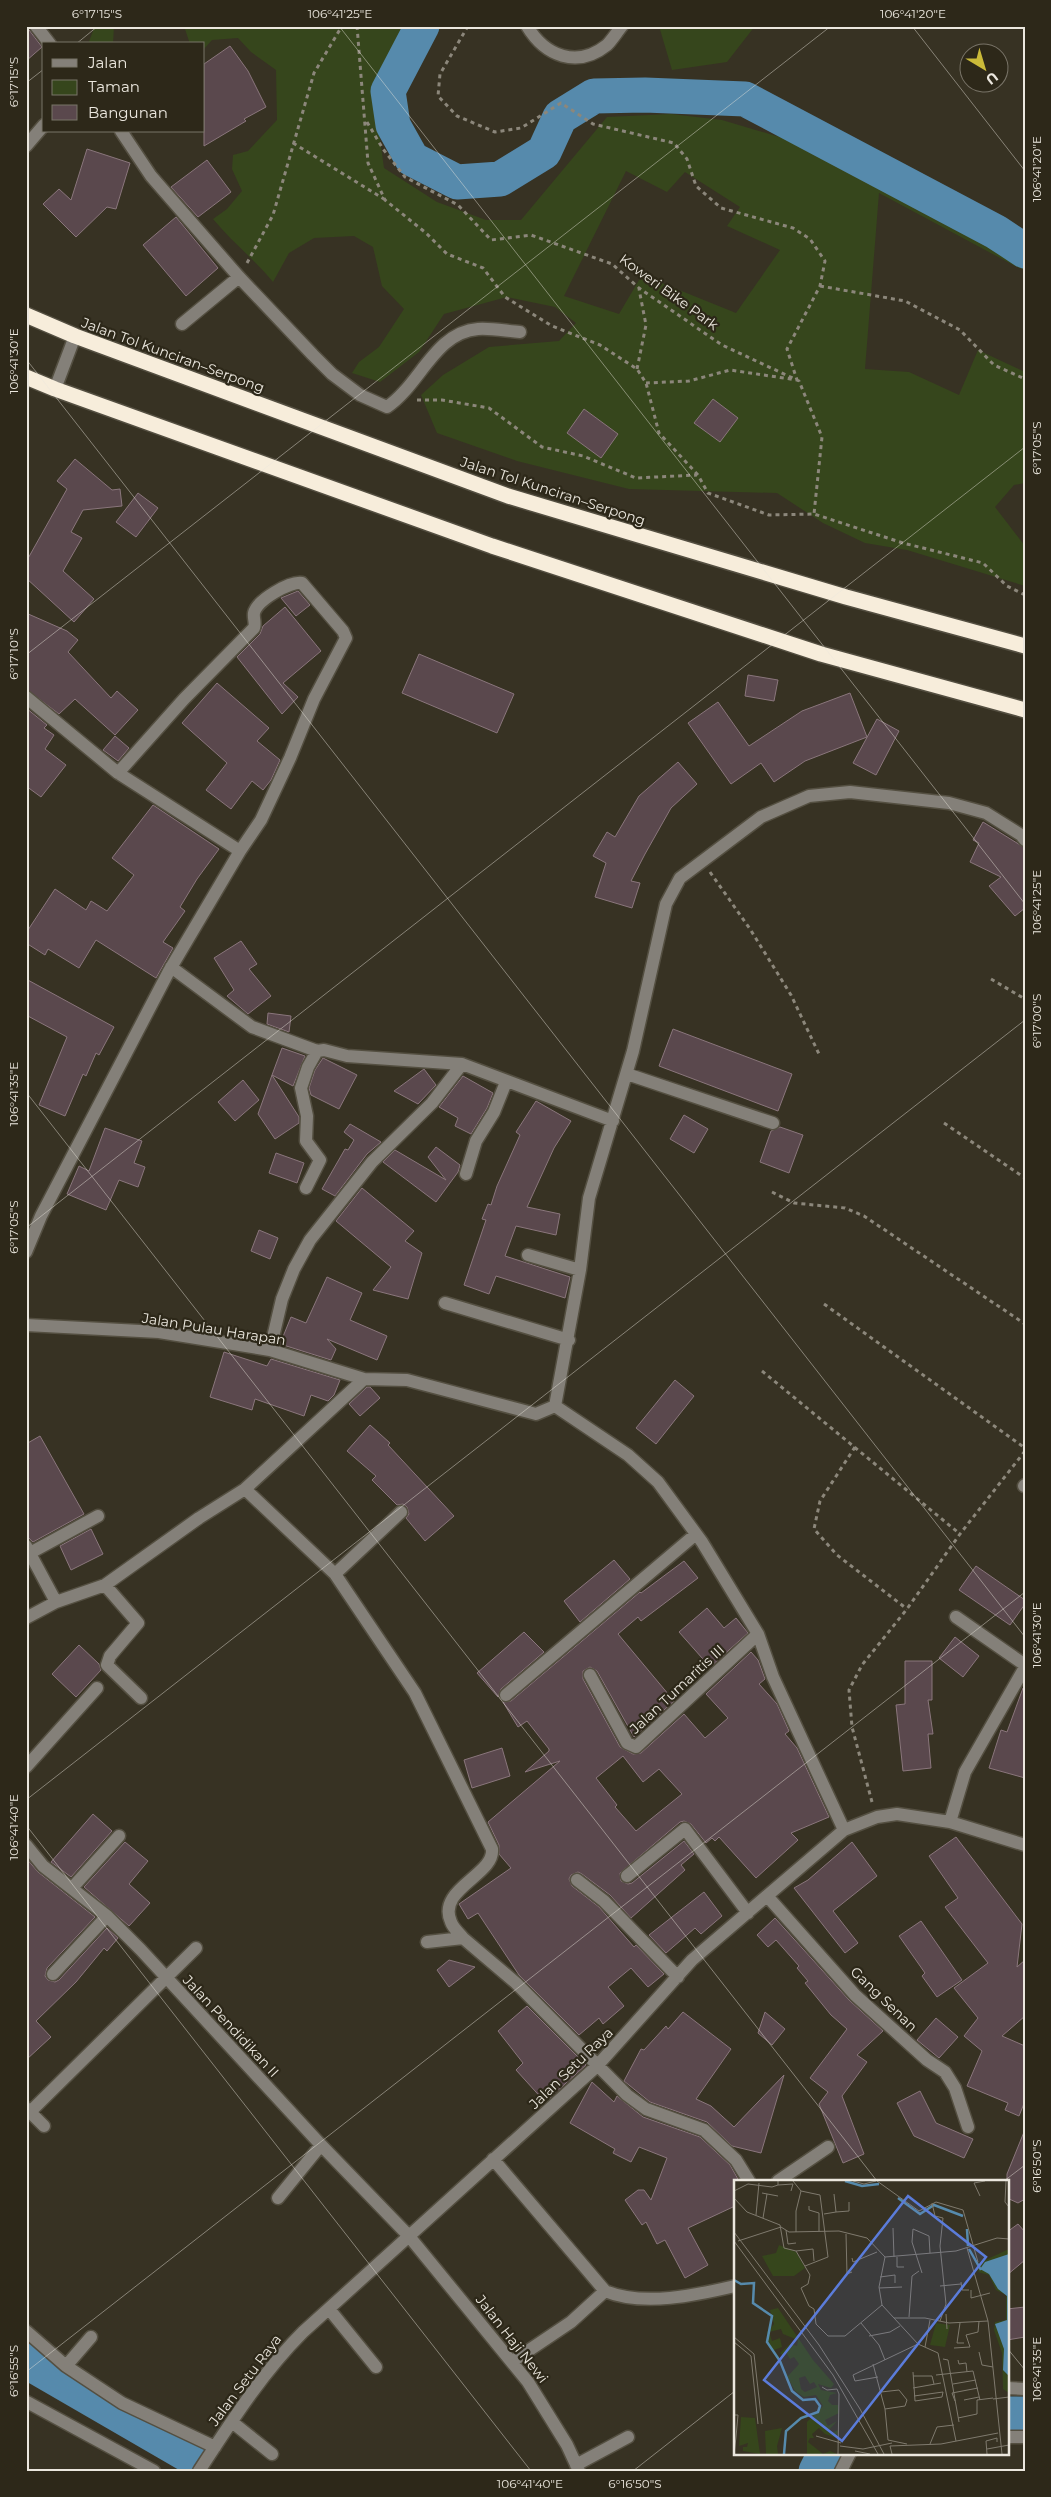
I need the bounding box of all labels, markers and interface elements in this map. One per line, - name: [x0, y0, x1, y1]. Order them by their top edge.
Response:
- text: 6°17'15"S: [72, 6, 122, 21]
- text: 106°41'25"E: [308, 6, 372, 21]
- text: 106°41'20"E: [880, 6, 946, 21]
- legend: [42, 42, 205, 132]
- north arrow: [958, 42, 1008, 92]
- text: Jalan: [87, 53, 127, 72]
- text: 6°17'15"S: [6, 57, 21, 107]
- text: U: [982, 68, 1002, 89]
- text: Taman: [88, 77, 140, 96]
- text: Bangunan: [88, 103, 168, 122]
- text: 106°41'20"E: [1029, 136, 1044, 202]
- street label: Koweri Bike Park: [616, 250, 723, 334]
- street label: Jalan Tol Kunciran–Serpong: [78, 313, 267, 397]
- text: 106°41'30"E: [6, 328, 21, 394]
- text: 6°17'05"S: [1029, 421, 1044, 475]
- street label: Jalan Tol Kunciran–Serpong: [457, 452, 648, 529]
- text: 6°17'10"S: [6, 628, 21, 680]
- text: 106°41'25"E: [1029, 870, 1044, 934]
- text: 6°17'00"S: [1029, 994, 1044, 1048]
- text: 106°41'35"E: [6, 1062, 21, 1126]
- text: 6°17'05"S: [6, 1200, 21, 1254]
- street label: Jalan Pulau Harapan: [140, 1309, 287, 1349]
- text: 106°41'30"E: [1029, 1602, 1044, 1668]
- street label: Jalan Tumaritis III: [625, 1641, 728, 1738]
- text: 106°41'40"E: [6, 1794, 21, 1860]
- street label: Gang Senan: [847, 1963, 921, 2035]
- street label: Jalan Pendidikan II: [178, 1971, 283, 2081]
- street label: Jalan Setu Raya: [525, 2023, 617, 2113]
- text: 6°16'50"S: [1029, 2139, 1044, 2193]
- inset map: [734, 2180, 1008, 2454]
- street label: Jalan Haji Newi: [471, 2290, 552, 2387]
- street label: Jalan Setu Raya: [204, 2331, 285, 2430]
- text: 106°41'35"E: [1029, 2337, 1044, 2401]
- text: 6°16'55"S: [6, 2345, 21, 2397]
- text: 106°41'40"E: [497, 2476, 563, 2491]
- text: 6°16'50"S: [608, 2476, 662, 2491]

